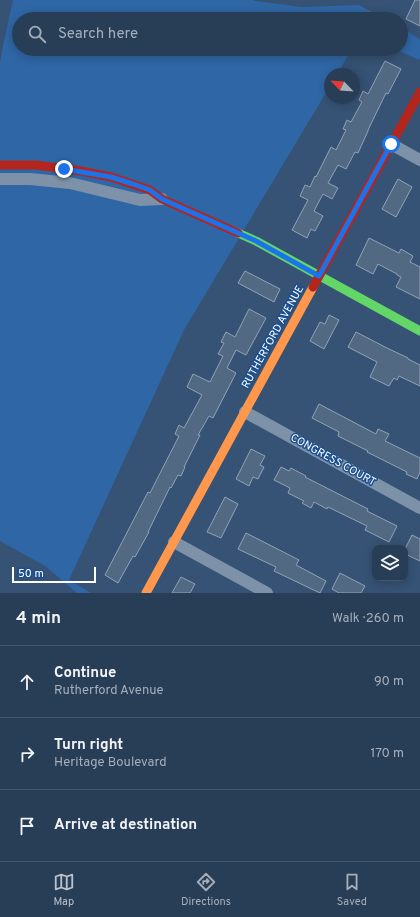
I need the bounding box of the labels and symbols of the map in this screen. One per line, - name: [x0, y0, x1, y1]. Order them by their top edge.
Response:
- north arrow: [324, 68, 360, 104]
- route start: [382, 135, 400, 153]
- route end: [55, 160, 73, 178]
- street label: RUTHERFORD AVENUE: [239, 283, 307, 391]
- street label: CONGRESS COURT: [288, 431, 378, 489]
- scale bar: [12, 565, 96, 584]

